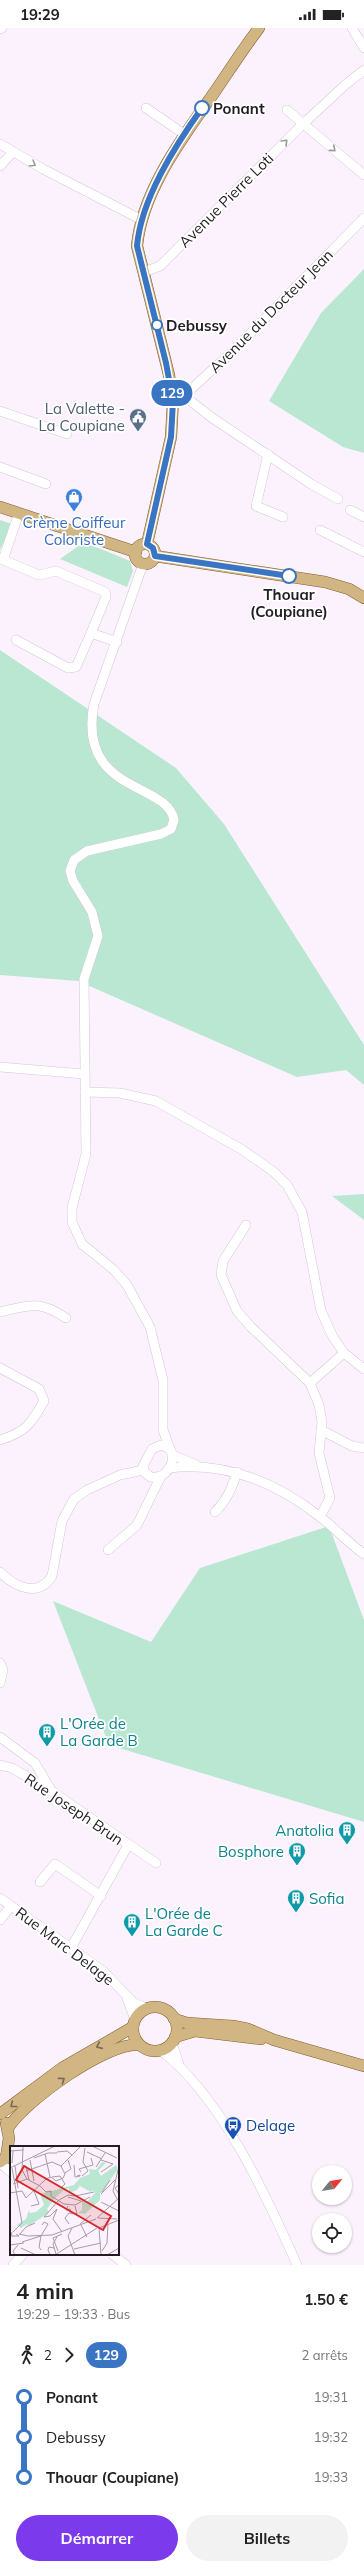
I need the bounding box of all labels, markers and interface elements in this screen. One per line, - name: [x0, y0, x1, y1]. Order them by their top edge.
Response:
- text: 19:29: [20, 5, 60, 24]
- place label: Ponant: [213, 99, 265, 118]
- marker: Ponant: [194, 100, 210, 116]
- one-way arrow: [280, 139, 288, 146]
- one-way arrow: [328, 144, 336, 151]
- street label: Avenue Pierre Loti: [175, 149, 277, 251]
- one-way arrow: [29, 159, 36, 166]
- street label: Avenue du Docteur Jean: [205, 245, 337, 377]
- place label: Debussy: [166, 316, 228, 335]
- marker: Debussy: [151, 319, 163, 331]
- line badge: 129: [149, 380, 195, 406]
- text: 129: [159, 384, 185, 402]
- place label: La Valette - La Coupiane: [38, 399, 125, 435]
- public building icon: La Valette - La Coupiane: [128, 407, 148, 432]
- shop icon: Crème Coiffeur Coloriste: [64, 487, 84, 512]
- place label: Crème Coiffeur Coloriste: [23, 513, 126, 549]
- marker: Thouar (Coupiane): [281, 568, 297, 584]
- place label: Thouar (Coupiane): [250, 585, 328, 621]
- place label: L'Orée de La Garde B: [60, 1714, 138, 1750]
- building icon: L'Orée de La Garde B: [37, 1722, 57, 1747]
- street label: Rue Joseph Brun: [21, 1769, 127, 1849]
- building icon: Anatolia: [337, 1820, 357, 1845]
- place label: Anatolia: [275, 1821, 334, 1840]
- building icon: Bosphore: [287, 1841, 307, 1866]
- place label: Bosphore: [218, 1842, 284, 1861]
- building icon: Sofia: [286, 1888, 306, 1913]
- place label: Sofia: [309, 1889, 344, 1908]
- street label: Rue Marc Delage: [12, 1903, 118, 1989]
- place label: L'Orée de La Garde C: [145, 1904, 223, 1940]
- building icon: L'Orée de La Garde C: [122, 1912, 142, 1937]
- one-way arrow: [96, 2041, 103, 2049]
- one-way arrow: [58, 2078, 65, 2085]
- one-way arrow: [11, 2101, 18, 2108]
- bus stop icon: Delage: [223, 2115, 243, 2140]
- place label: Delage: [246, 2116, 295, 2135]
- inset map: [10, 2146, 119, 2255]
- north arrow: [312, 2165, 352, 2205]
- map controls: [312, 2165, 352, 2253]
- button: locate: [312, 2213, 352, 2253]
- text: 4 min: [16, 2277, 74, 2305]
- text: 1.50 €: [304, 2290, 348, 2309]
- text: 19:29 – 19:33 · Bus: [16, 2306, 130, 2322]
- icon: walk: [16, 2344, 38, 2366]
- icon: forward: [58, 2344, 80, 2366]
- text: 129: [94, 2346, 119, 2364]
- text: 2: [44, 2347, 52, 2363]
- text: 2 arrêts: [302, 2347, 348, 2363]
- text: Ponant: [46, 2388, 98, 2407]
- text: 19:31: [314, 2389, 348, 2405]
- text: Debussy: [46, 2428, 106, 2447]
- text: 19:32: [314, 2429, 348, 2445]
- text: Thouar (Coupiane): [46, 2468, 179, 2487]
- text: 19:33: [314, 2469, 348, 2485]
- button: Démarrer: [16, 2515, 178, 2561]
- button: Billets: [186, 2515, 348, 2561]

